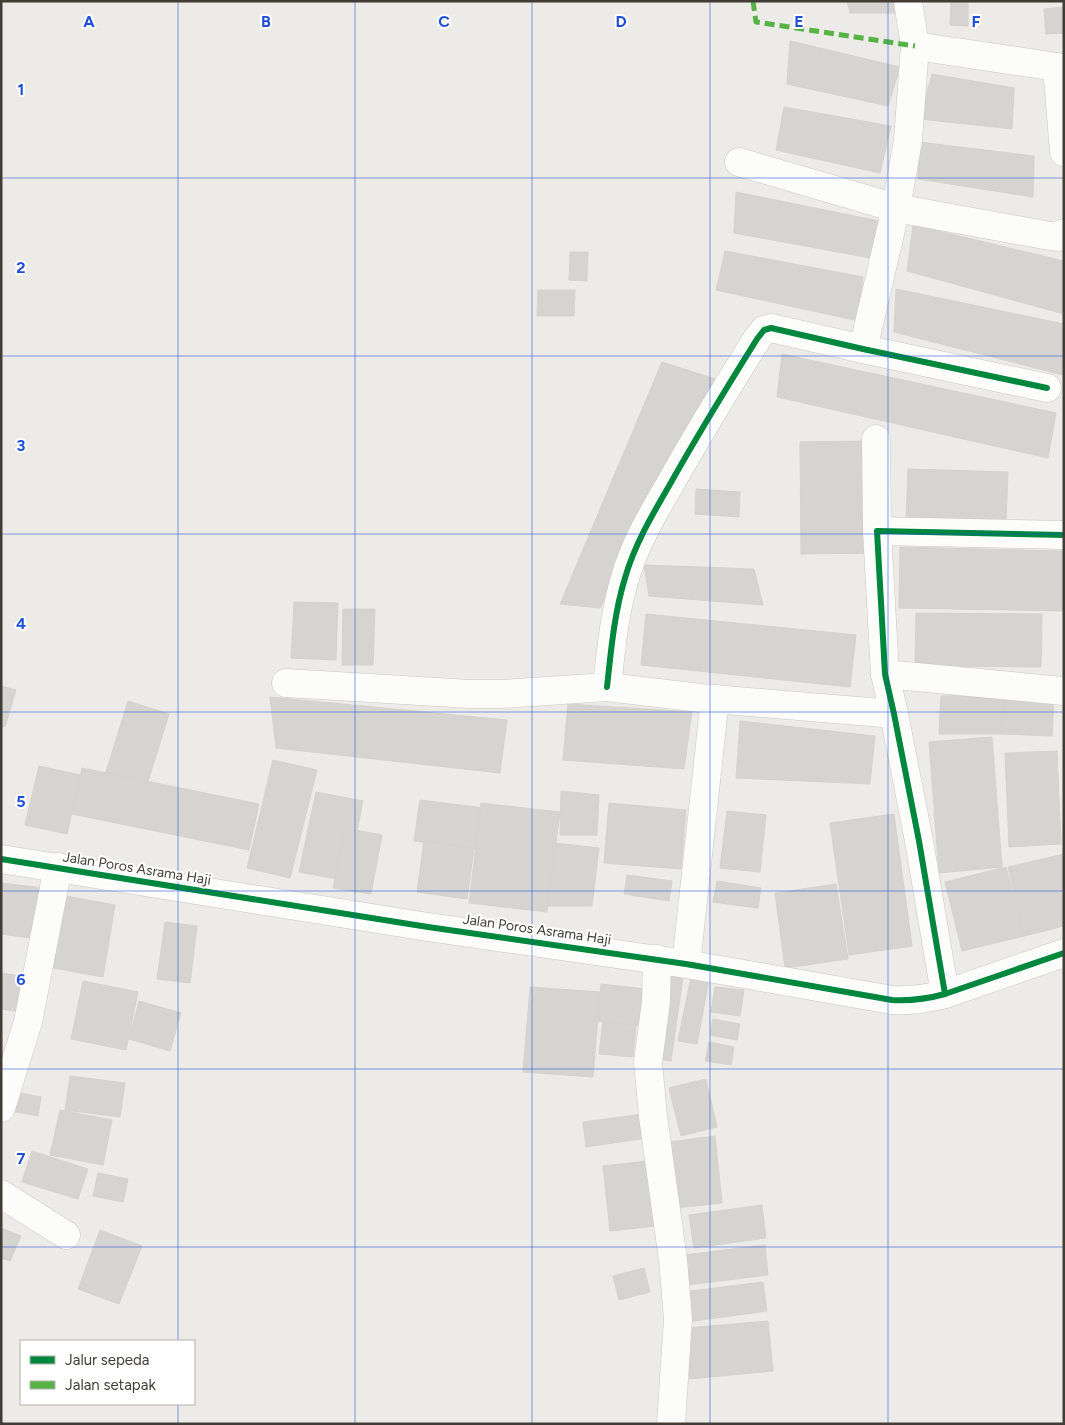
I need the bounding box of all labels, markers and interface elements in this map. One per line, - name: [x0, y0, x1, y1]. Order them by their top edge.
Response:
- text: A: [83, 12, 95, 31]
- text: B: [261, 12, 271, 31]
- text: C: [438, 12, 450, 31]
- text: D: [615, 12, 627, 31]
- text: E: [794, 12, 804, 31]
- text: F: [972, 12, 981, 31]
- text: 1: [18, 80, 24, 99]
- text: 2: [16, 258, 26, 277]
- text: 3: [17, 436, 26, 455]
- text: 4: [16, 614, 26, 633]
- text: 5: [16, 792, 26, 811]
- street label: Jalan Poros Asrama Haji: [62, 848, 212, 889]
- street label: Jalan Poros Asrama Haji: [462, 911, 612, 948]
- text: 6: [16, 970, 26, 989]
- text: 7: [17, 1149, 26, 1168]
- legend: [20, 1340, 195, 1405]
- text: Jalur sepeda: [65, 1351, 150, 1369]
- text: Jalan setapak: [65, 1376, 156, 1394]

